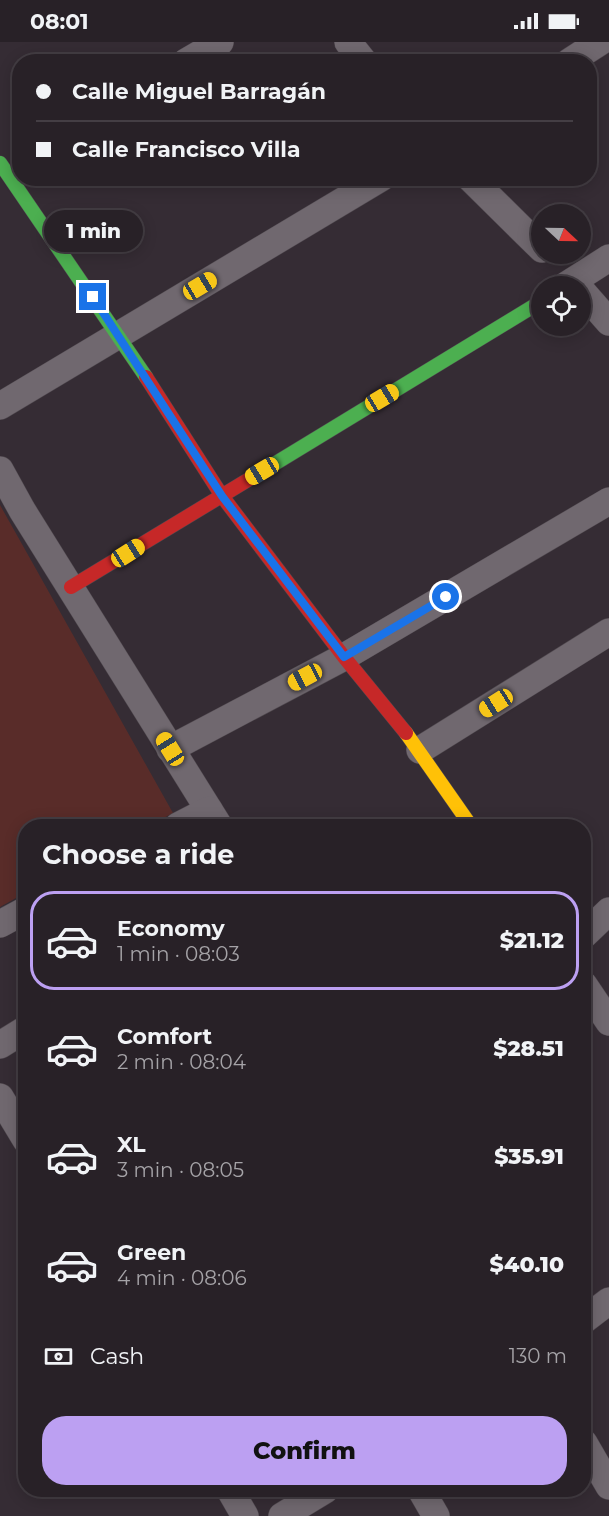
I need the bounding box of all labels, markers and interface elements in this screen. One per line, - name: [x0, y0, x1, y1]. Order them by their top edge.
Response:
- text: 08:01: [30, 8, 89, 35]
- text: Calle Miguel Barragán: [72, 78, 326, 105]
- text: Calle Francisco Villa: [72, 136, 301, 163]
- north arrow: [531, 204, 591, 264]
- map controls: [531, 204, 591, 336]
- callout: 1 min: [44, 210, 142, 252]
- text: 1 min: [66, 219, 121, 243]
- car: [180, 269, 220, 303]
- button: locate: [531, 276, 591, 336]
- route end: [79, 283, 106, 310]
- car: [362, 381, 402, 415]
- car: [242, 454, 282, 488]
- car: [108, 536, 148, 570]
- route start: [432, 583, 459, 610]
- car: [285, 661, 325, 693]
- car: [476, 686, 516, 720]
- car: [153, 729, 187, 769]
- text: Choose a ride: [42, 838, 234, 871]
- icon: car: [45, 914, 99, 968]
- text: Economy: [117, 915, 225, 942]
- text: $21.12: [500, 927, 564, 954]
- text: 1 min · 08:03: [117, 942, 240, 966]
- icon: car: [45, 1022, 99, 1076]
- text: Comfort: [117, 1023, 212, 1050]
- text: $28.51: [493, 1035, 564, 1062]
- text: 2 min · 08:04: [117, 1050, 246, 1074]
- icon: car: [45, 1130, 99, 1184]
- text: XL: [117, 1131, 146, 1158]
- text: $35.91: [494, 1143, 564, 1170]
- text: 3 min · 08:05: [117, 1158, 244, 1182]
- icon: car: [45, 1238, 99, 1292]
- text: Green: [117, 1239, 186, 1266]
- text: $40.10: [490, 1251, 564, 1278]
- text: 4 min · 08:06: [117, 1266, 247, 1290]
- icon: cash: [42, 1340, 75, 1373]
- text: Cash: [90, 1343, 144, 1370]
- text: 130 m: [509, 1344, 567, 1368]
- button: Confirm: [42, 1416, 567, 1485]

